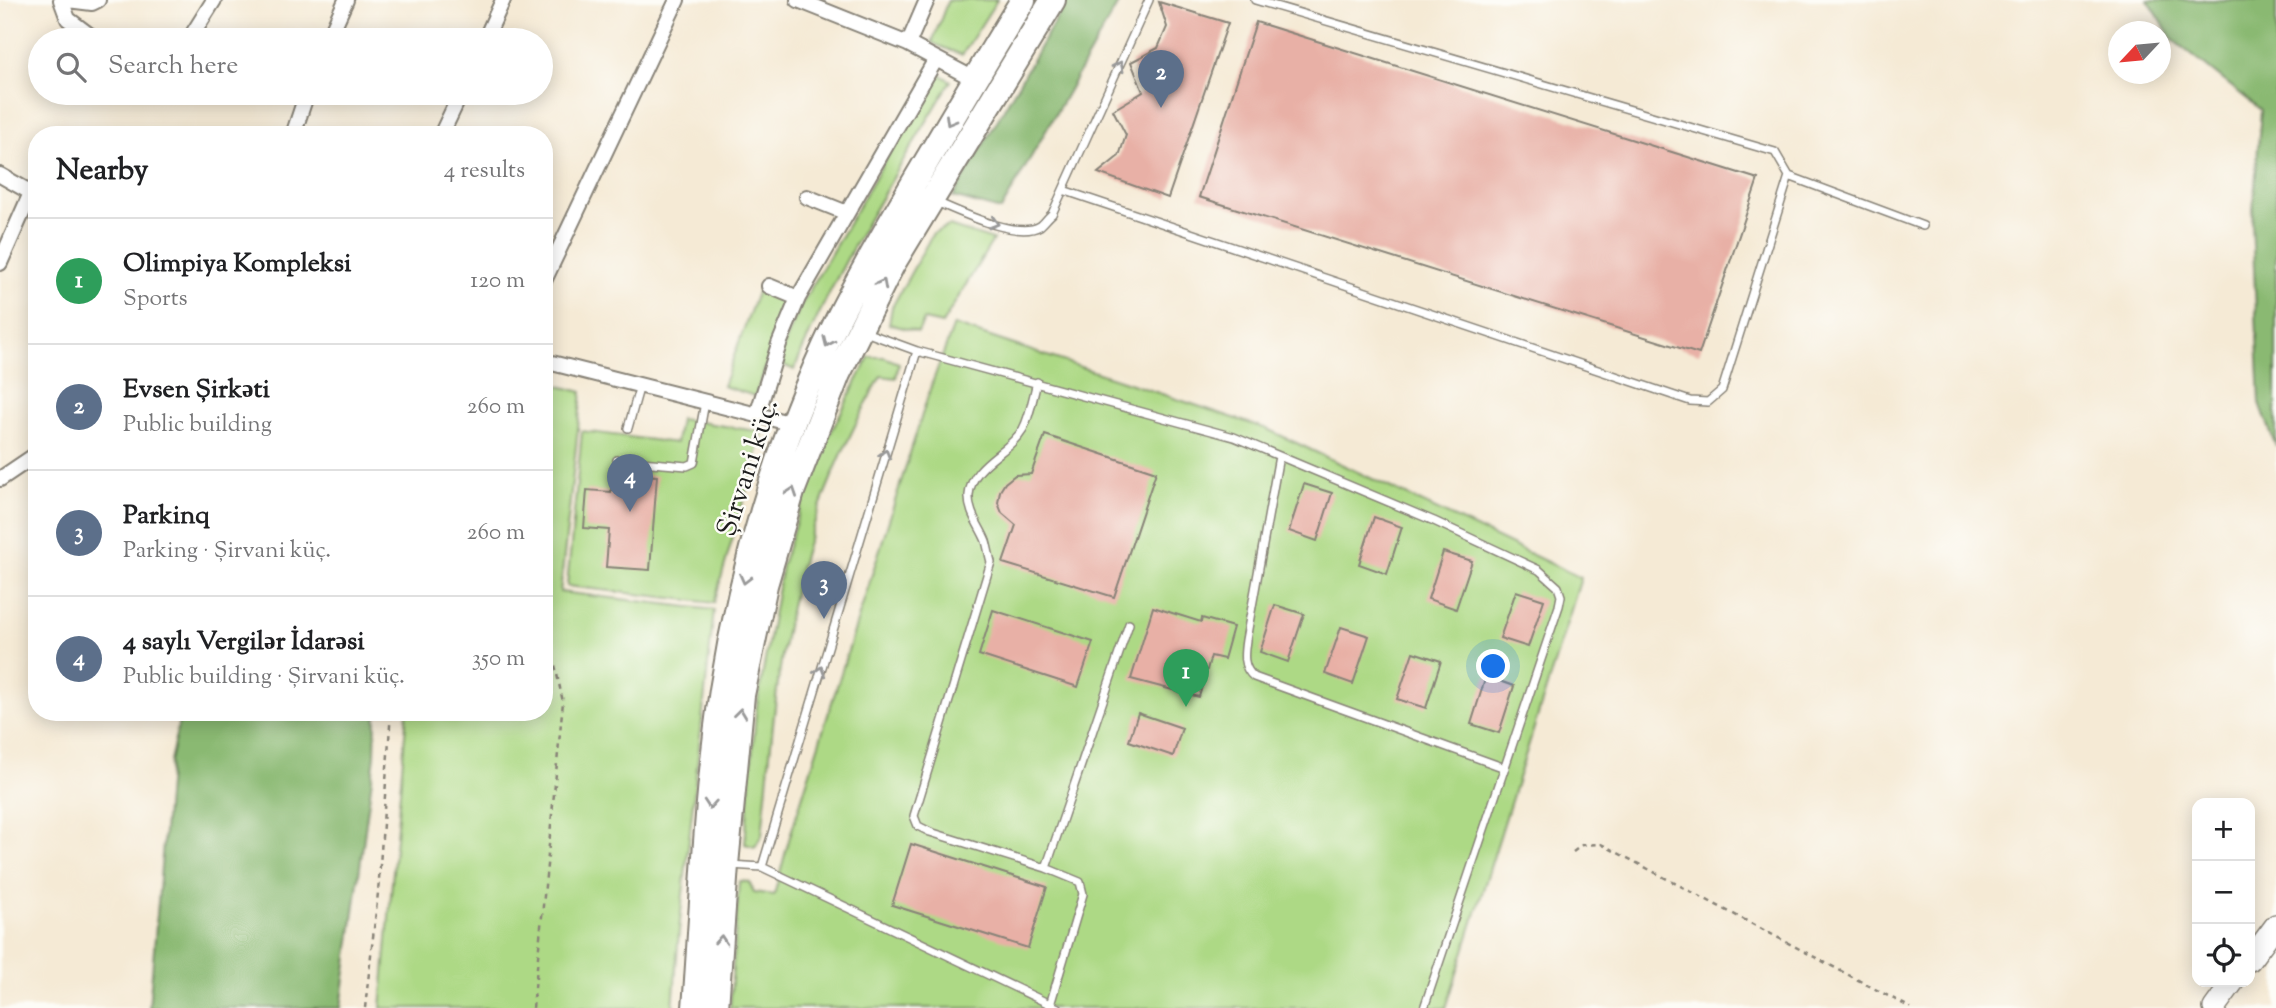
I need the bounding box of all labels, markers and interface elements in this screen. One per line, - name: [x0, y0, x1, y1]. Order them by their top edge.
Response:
- north arrow: [2108, 21, 2171, 84]
- search box: [28, 28, 553, 105]
- icon: search: [52, 48, 90, 86]
- text: Search here: [108, 48, 238, 85]
- pin: 2: [1138, 50, 1184, 108]
- one-way arrow: [1111, 60, 1125, 73]
- one-way arrow: [945, 114, 958, 127]
- text: Nearby: [56, 150, 148, 193]
- text: 4 results: [444, 155, 525, 188]
- one-way arrow: [988, 215, 1000, 230]
- text: Olimpiya Kompleksi: [123, 246, 351, 283]
- text: 1: [75, 265, 83, 298]
- text: 120 m: [470, 265, 525, 298]
- one-way arrow: [874, 278, 888, 291]
- text: Sports: [123, 283, 188, 316]
- one-way arrow: [822, 334, 836, 347]
- text: Evsen Şirkəti: [123, 372, 270, 409]
- text: 2: [74, 391, 84, 424]
- text: 260 m: [467, 391, 525, 424]
- street label: Şirvani küç.: [708, 394, 790, 542]
- text: Public building: [123, 409, 272, 442]
- one-way arrow: [877, 448, 892, 460]
- pin: 4: [607, 454, 653, 512]
- one-way arrow: [784, 487, 798, 499]
- text: Parkinq: [123, 498, 210, 535]
- text: 3: [74, 517, 84, 550]
- text: 260 m: [467, 517, 525, 550]
- text: Parking · Şirvani küç.: [123, 535, 331, 568]
- pin: 3: [801, 561, 847, 619]
- one-way arrow: [739, 573, 753, 585]
- text: 4 saylı Vergilər İdarəsi: [123, 624, 365, 661]
- text: 4: [73, 643, 85, 676]
- text: 350 m: [472, 643, 525, 676]
- pin: 1: [1163, 649, 1209, 707]
- your location: [1476, 649, 1510, 683]
- text: Public building · Şirvani küç.: [123, 661, 405, 694]
- one-way arrow: [811, 666, 826, 678]
- one-way arrow: [732, 707, 747, 719]
- map controls: [2192, 798, 2255, 987]
- button: +: [2192, 798, 2255, 861]
- one-way arrow: [703, 799, 718, 810]
- button: −: [2192, 861, 2255, 924]
- button: locate: [2192, 924, 2255, 987]
- one-way arrow: [713, 934, 728, 945]

